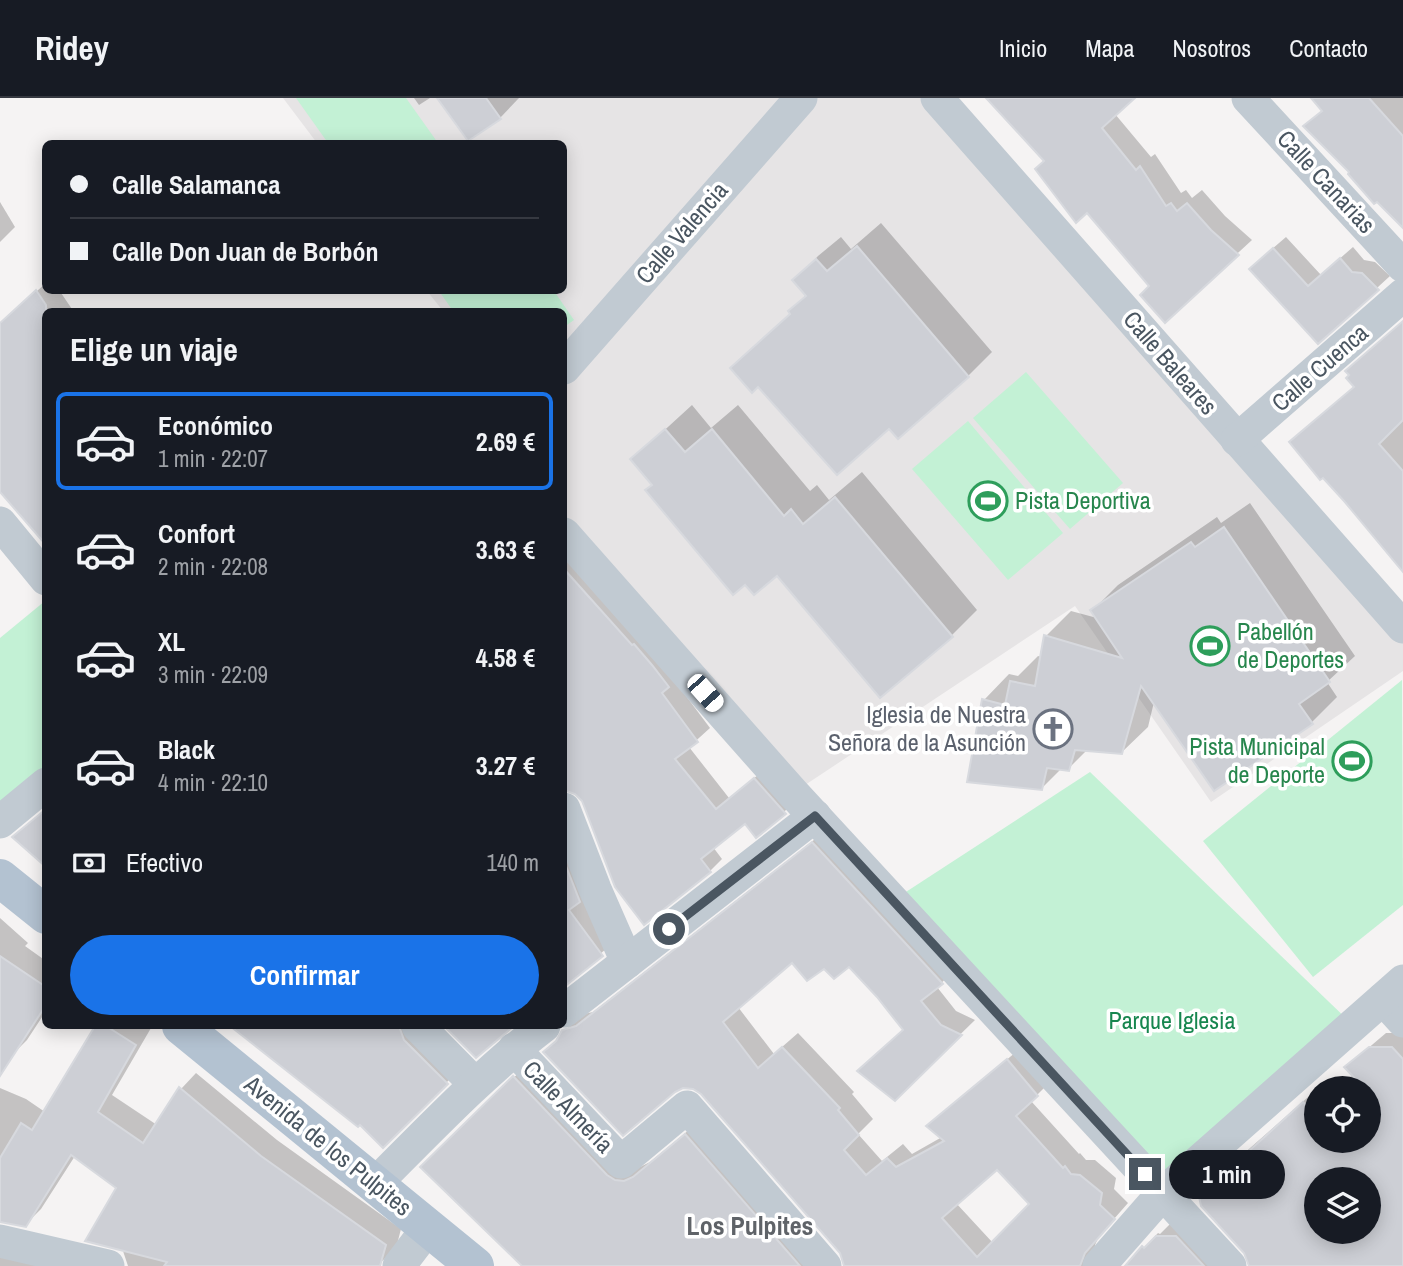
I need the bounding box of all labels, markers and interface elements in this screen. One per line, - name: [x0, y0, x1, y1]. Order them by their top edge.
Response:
- text: Ridey: [35, 26, 109, 70]
- text: Inicio: [999, 32, 1047, 64]
- text: Mapa: [1085, 32, 1134, 64]
- text: Nosotros: [1172, 32, 1251, 64]
- text: Contacto: [1289, 32, 1368, 64]
- street label: Calle Canarias: [1271, 123, 1383, 240]
- text: Calle Salamanca: [112, 167, 280, 202]
- street label: Calle Valencia: [628, 174, 735, 290]
- text: Calle Don Juan de Borbón: [112, 234, 379, 269]
- street label: Calle Baleares: [1117, 304, 1225, 421]
- street label: Calle Cuenca: [1264, 316, 1374, 418]
- text: Elige un viaje: [70, 328, 238, 371]
- text: Económico: [158, 408, 273, 443]
- icon: car: [74, 410, 137, 473]
- text: 2.69 €: [476, 424, 535, 459]
- text: 1 min · 22:07: [158, 443, 268, 474]
- sports icon: Pista Deportiva: [967, 480, 1009, 522]
- place label: Pista Deportiva: [1015, 484, 1151, 516]
- text: Confort: [158, 516, 235, 551]
- icon: car: [74, 518, 137, 581]
- text: 3.63 €: [476, 532, 535, 567]
- text: 2 min · 22:08: [158, 551, 268, 582]
- place label: Pabellón de Deportes: [1237, 615, 1344, 675]
- text: XL: [158, 624, 185, 659]
- sports icon: Pabellón de Deportes: [1189, 625, 1231, 667]
- icon: car: [74, 626, 137, 689]
- text: 4.58 €: [476, 640, 535, 675]
- text: 3 min · 22:09: [158, 659, 268, 690]
- car: [684, 670, 727, 716]
- place label: Iglesia de Nuestra Señora de la Asunción: [828, 698, 1026, 758]
- church icon: Iglesia de Nuestra Señora de la Asunción: [1032, 708, 1074, 750]
- place label: Pista Municipal de Deporte: [1189, 730, 1325, 790]
- text: Black: [158, 732, 215, 767]
- icon: car: [74, 734, 137, 797]
- sports icon: Pista Municipal de Deporte: [1331, 740, 1373, 782]
- text: 3.27 €: [476, 748, 535, 783]
- text: 4 min · 22:10: [158, 767, 268, 798]
- icon: cash: [70, 844, 108, 882]
- text: Efectivo: [126, 845, 203, 880]
- text: 140 m: [487, 847, 539, 878]
- route start: [653, 913, 685, 945]
- button: Confirmar: [70, 935, 539, 1015]
- park label: Parque Iglesia: [1109, 1004, 1236, 1036]
- street label: Calle Almería: [517, 1053, 621, 1160]
- street label: Avenida de los Pulpites: [238, 1067, 419, 1223]
- map controls: [1304, 1076, 1381, 1244]
- button: locate: [1304, 1076, 1381, 1153]
- callout: 1 min: [1170, 1150, 1285, 1198]
- route end: [1129, 1158, 1161, 1190]
- text: 1 min: [1202, 1159, 1252, 1190]
- button: layers: [1304, 1167, 1381, 1244]
- district label: Los Pulpites: [687, 1208, 813, 1243]

